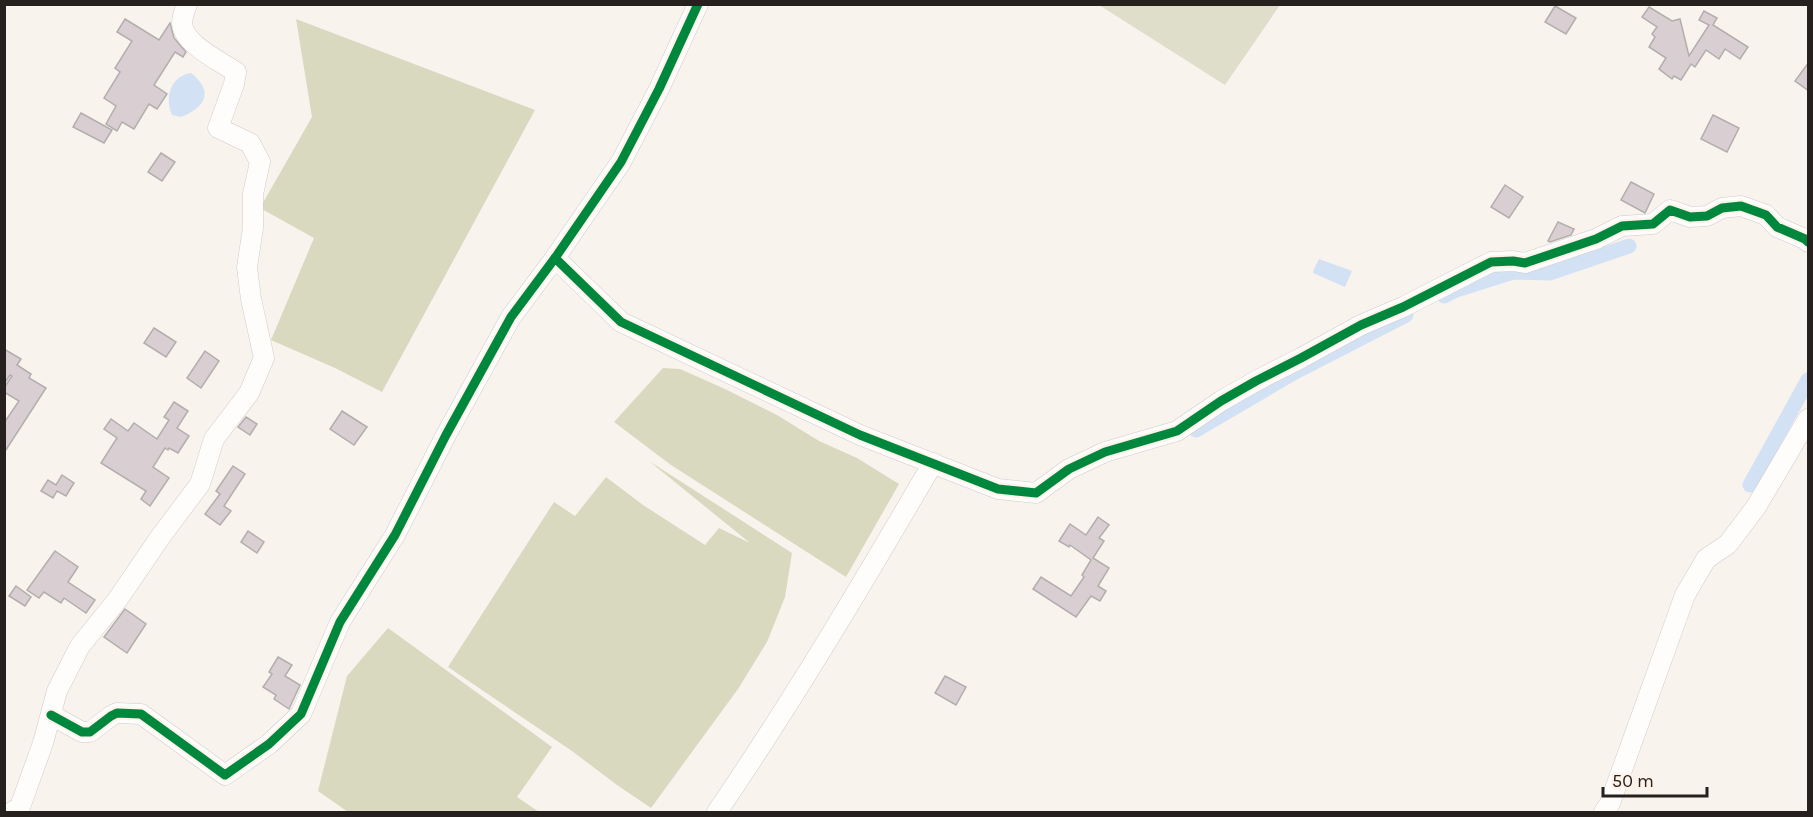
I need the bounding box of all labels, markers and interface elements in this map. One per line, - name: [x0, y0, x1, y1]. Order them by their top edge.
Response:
- scale bar: [1603, 760, 1706, 798]
- text: 50 m: [1612, 770, 1654, 792]

